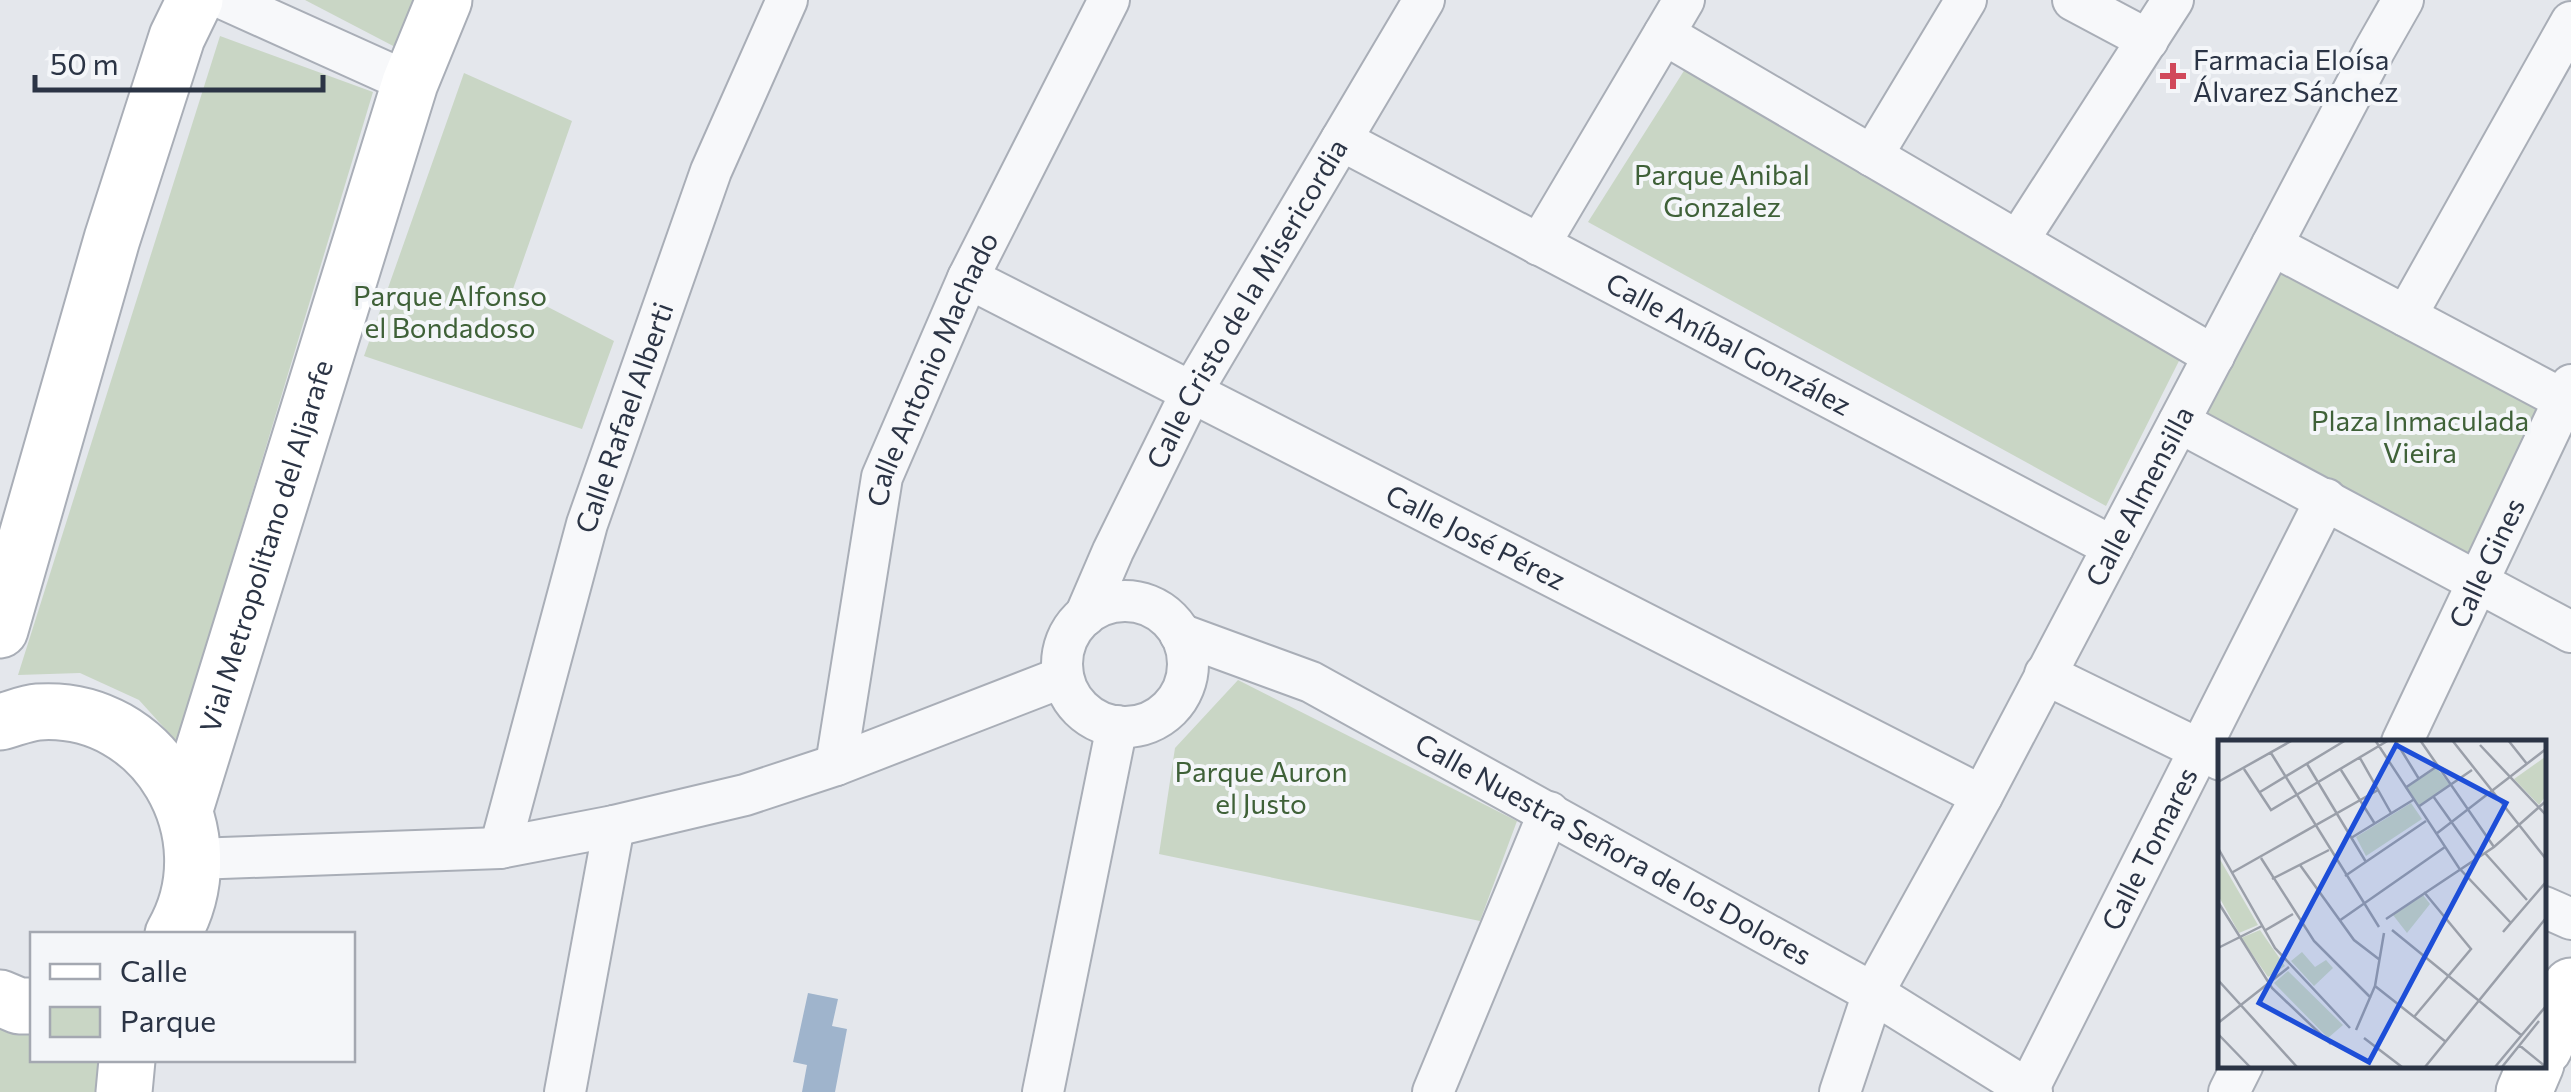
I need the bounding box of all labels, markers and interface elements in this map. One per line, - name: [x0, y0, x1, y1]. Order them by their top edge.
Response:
- scale bar: [35, 30, 322, 92]
- place label: Farmacia Eloísa Álvarez Sánchez: [2193, 42, 2398, 108]
- text: 50 m: [50, 44, 119, 81]
- marker: Farmacia Eloísa Álvarez Sánchez: [2162, 65, 2184, 87]
- street label: Calle Cristo de la Misericordia: [1138, 132, 1354, 474]
- park label: Parque Anibal Gonzalez: [1634, 157, 1810, 223]
- street label: Calle Antonio Machado: [860, 226, 1005, 509]
- street label: Calle Aníbal González: [1601, 265, 1857, 422]
- park label: Parque Alfonso el Bondadoso: [353, 278, 547, 344]
- street label: Calle Rafael Alberti: [567, 298, 679, 537]
- street label: Vial Metropolitano del Aljarafe: [192, 356, 339, 736]
- street label: Calle Almensilla: [2077, 400, 2200, 592]
- park label: Plaza Inmaculada Vieira: [2311, 403, 2529, 469]
- street label: Calle José Pérez: [1381, 476, 1572, 596]
- street label: Calle Gines: [2441, 492, 2531, 633]
- street label: Calle Nuestra Señora de los Dolores: [1410, 725, 1818, 972]
- inset map: [2218, 740, 2546, 1067]
- park label: Parque Auron el Justo: [1174, 754, 1348, 820]
- street label: Calle Tomares: [2093, 761, 2204, 936]
- legend: [30, 932, 355, 1062]
- text: Calle: [120, 951, 187, 988]
- text: Parque: [120, 1001, 216, 1038]

